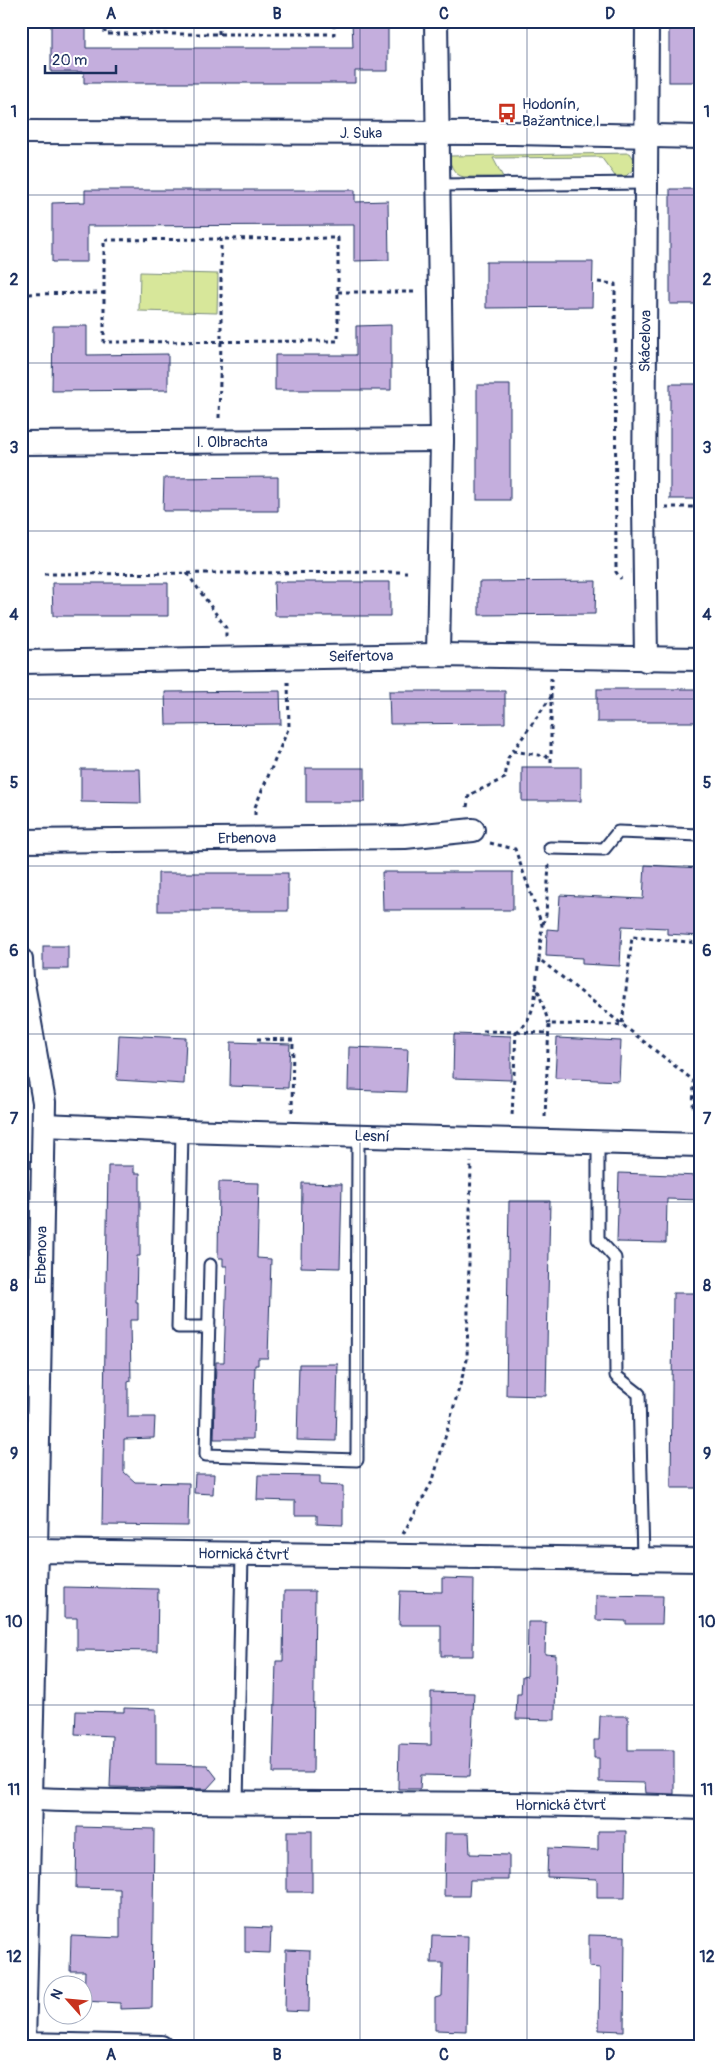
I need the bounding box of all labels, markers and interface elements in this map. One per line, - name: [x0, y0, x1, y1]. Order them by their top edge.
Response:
- text: A: [106, 4, 117, 24]
- text: B: [272, 4, 282, 24]
- text: C: [439, 4, 449, 24]
- text: D: [605, 4, 615, 24]
- scale bar: [45, 42, 116, 74]
- text: 20 m: [52, 51, 87, 70]
- place label: Hodonín, Bažantnice I: [522, 95, 600, 131]
- text: 1: [11, 102, 17, 122]
- bus stop icon: Hodonín, Bažantnice I: [496, 102, 518, 124]
- text: 1: [704, 102, 710, 122]
- street label: J. Suka: [340, 124, 382, 143]
- text: 2: [10, 270, 19, 290]
- text: 2: [703, 270, 712, 290]
- street label: Skácelova: [635, 310, 656, 372]
- street label: I. Olbrachta: [196, 433, 268, 452]
- text: 3: [10, 438, 19, 458]
- text: 3: [703, 438, 712, 458]
- text: 4: [9, 605, 19, 625]
- text: 4: [702, 605, 712, 625]
- street label: Seifertova: [329, 646, 393, 667]
- text: 5: [10, 773, 19, 793]
- text: 5: [703, 773, 712, 793]
- street label: Erbenova: [218, 828, 276, 849]
- text: 6: [9, 941, 19, 961]
- text: 6: [702, 941, 712, 961]
- text: 7: [10, 1109, 19, 1129]
- text: 7: [703, 1109, 712, 1129]
- street label: Lesní: [354, 1126, 390, 1147]
- street label: Erbenova: [31, 1226, 52, 1284]
- text: 8: [10, 1276, 18, 1296]
- text: 8: [703, 1276, 711, 1296]
- text: 9: [10, 1444, 18, 1464]
- text: 9: [703, 1444, 711, 1464]
- street label: Hornická čtvrť: [198, 1544, 290, 1565]
- text: 10: [5, 1612, 23, 1632]
- text: 10: [698, 1612, 716, 1632]
- text: 11: [8, 1780, 20, 1800]
- text: 11: [701, 1780, 713, 1800]
- street label: Hornická čtvrť: [515, 1796, 607, 1815]
- text: 12: [6, 1947, 22, 1967]
- text: 12: [699, 1947, 715, 1967]
- north arrow: [42, 1976, 92, 2026]
- text: N: [47, 1986, 67, 2002]
- text: A: [106, 2045, 117, 2065]
- text: B: [272, 2045, 282, 2065]
- text: C: [439, 2045, 449, 2065]
- text: D: [605, 2045, 615, 2065]

